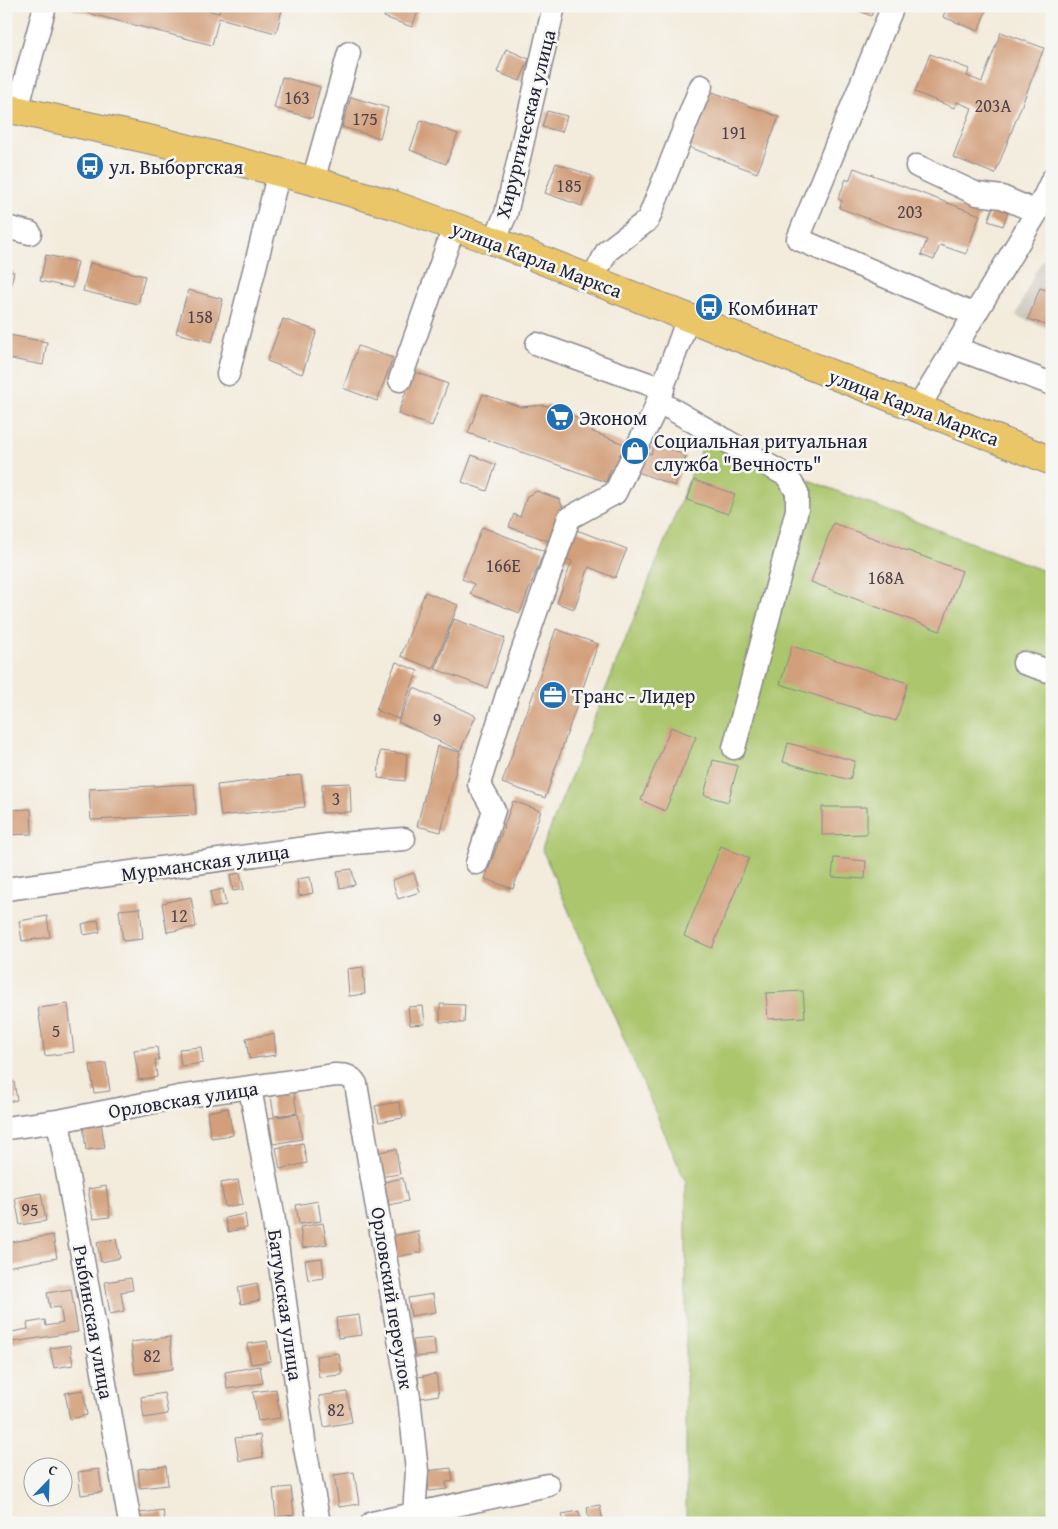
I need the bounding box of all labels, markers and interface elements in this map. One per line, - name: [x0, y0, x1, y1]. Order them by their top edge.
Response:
- street label: Хирургическая улица: [487, 26, 563, 222]
- house number: 163: [284, 84, 310, 111]
- house number: 203А: [975, 92, 1012, 119]
- house number: 175: [352, 105, 378, 132]
- house number: 191: [721, 119, 747, 146]
- bus stop icon: ул. Выборгская: [75, 151, 105, 181]
- place label: ул. Выборгская: [108, 152, 243, 181]
- house number: 185: [556, 172, 582, 199]
- house number: 203: [897, 198, 923, 225]
- street label: улица Карла Маркса: [446, 213, 627, 305]
- bus stop icon: Комбинат: [694, 292, 724, 322]
- place label: Комбинат: [728, 293, 818, 322]
- house number: 158: [187, 303, 213, 330]
- street label: улица Карла Маркса: [823, 361, 1004, 453]
- supermarket icon: Эконом: [545, 402, 575, 432]
- place label: Эконом: [579, 403, 647, 432]
- place label: Социальная ритуальная служба "Вечность": [654, 426, 868, 478]
- shop icon: Социальная ритуальная служба "Вечность": [620, 436, 650, 466]
- house number: 166Е: [485, 552, 521, 579]
- house number: 168А: [868, 564, 905, 591]
- office icon: Транс - Лидер: [538, 680, 568, 710]
- place label: Транс - Лидер: [572, 681, 696, 710]
- house number: 9: [433, 706, 441, 733]
- house number: 3: [332, 785, 340, 812]
- street label: Мурманская улица: [119, 836, 291, 888]
- house number: 12: [170, 902, 188, 929]
- house number: 5: [52, 1017, 60, 1044]
- street label: Орловская улица: [106, 1073, 260, 1125]
- house number: 95: [21, 1196, 39, 1223]
- street label: Орловский переулок: [364, 1205, 422, 1392]
- street label: Батумская улица: [261, 1228, 311, 1383]
- street label: Рыбинская улица: [66, 1243, 122, 1402]
- house number: 82: [143, 1342, 161, 1369]
- house number: 82: [327, 1396, 345, 1423]
- north arrow: [22, 1456, 72, 1506]
- text: С: [46, 1459, 61, 1481]

